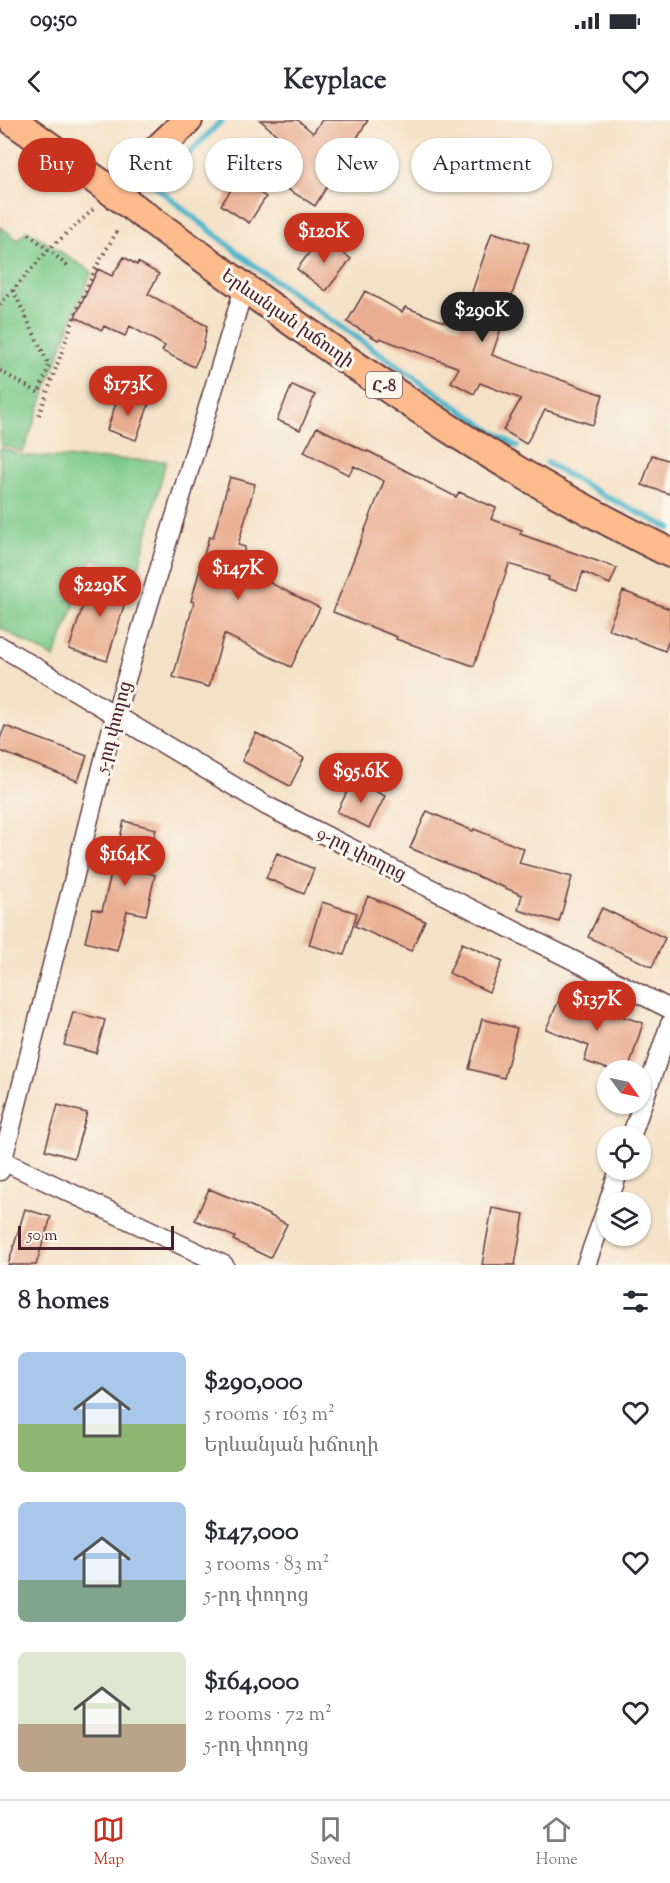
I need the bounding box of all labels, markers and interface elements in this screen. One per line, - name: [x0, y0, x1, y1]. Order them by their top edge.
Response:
- text: 09:50: [30, 5, 77, 37]
- text: Keyplace: [283, 62, 387, 101]
- icon: back: [18, 65, 51, 98]
- icon: heart: [619, 65, 652, 98]
- chip: Buy: [18, 138, 96, 192]
- chip: Rent: [108, 138, 193, 192]
- chip: Filters: [205, 138, 303, 192]
- chip: New: [315, 138, 399, 192]
- chip: Apartment: [411, 138, 552, 192]
- pin: $120K: [282, 213, 366, 264]
- text: $120K: [298, 218, 350, 247]
- street label: Երևանյան խճուղի: [215, 264, 359, 375]
- pin: $290K: [440, 292, 524, 343]
- text: $290K: [455, 297, 509, 326]
- pin: $173K: [86, 366, 170, 417]
- text: $173K: [103, 371, 153, 400]
- road number: Հ-8: [366, 372, 402, 398]
- pin: $147K: [196, 550, 280, 601]
- text: $147K: [212, 555, 264, 584]
- pin: $229K: [58, 567, 142, 618]
- text: $229K: [73, 572, 127, 601]
- street label: 5-րդ փողոց: [90, 679, 140, 777]
- pin: $95.6K: [312, 753, 410, 804]
- text: $95.6K: [333, 758, 389, 787]
- street label: 9-րդ փողոց: [312, 821, 410, 888]
- pin: $164K: [83, 836, 167, 887]
- text: $164K: [99, 841, 151, 870]
- pin: $137K: [555, 981, 639, 1032]
- text: $137K: [572, 986, 622, 1015]
- north arrow: [597, 1060, 651, 1114]
- map controls: [597, 1060, 651, 1246]
- button: locate: [597, 1126, 651, 1180]
- button: layers: [597, 1192, 651, 1246]
- scale bar: [18, 1223, 174, 1250]
- text: 50 m: [27, 1225, 58, 1248]
- text: 8 homes: [18, 1283, 109, 1320]
- icon: filters: [619, 1285, 652, 1318]
- text: $290,000: [204, 1364, 303, 1401]
- icon: home: [66, 1376, 138, 1448]
- icon: heart: [619, 1396, 652, 1429]
- text: 5 rooms · 163 m²: [204, 1401, 335, 1430]
- text: Երևանյան խճուղի: [204, 1432, 379, 1461]
- text: $147,000: [204, 1514, 299, 1551]
- icon: home: [66, 1526, 138, 1598]
- icon: heart: [619, 1546, 652, 1579]
- text: 3 rooms · 83 m²: [204, 1551, 329, 1580]
- text: 5-րդ փողոց: [204, 1582, 309, 1611]
- text: $164,000: [204, 1664, 299, 1701]
- icon: home: [66, 1676, 138, 1748]
- icon: heart: [619, 1696, 652, 1729]
- text: 2 rooms · 72 m²: [204, 1701, 332, 1730]
- text: 5-րդ փողոց: [204, 1732, 309, 1761]
- tab: Map: [92, 1813, 125, 1872]
- tab: Saved: [310, 1813, 351, 1872]
- tab: Home: [536, 1813, 578, 1872]

